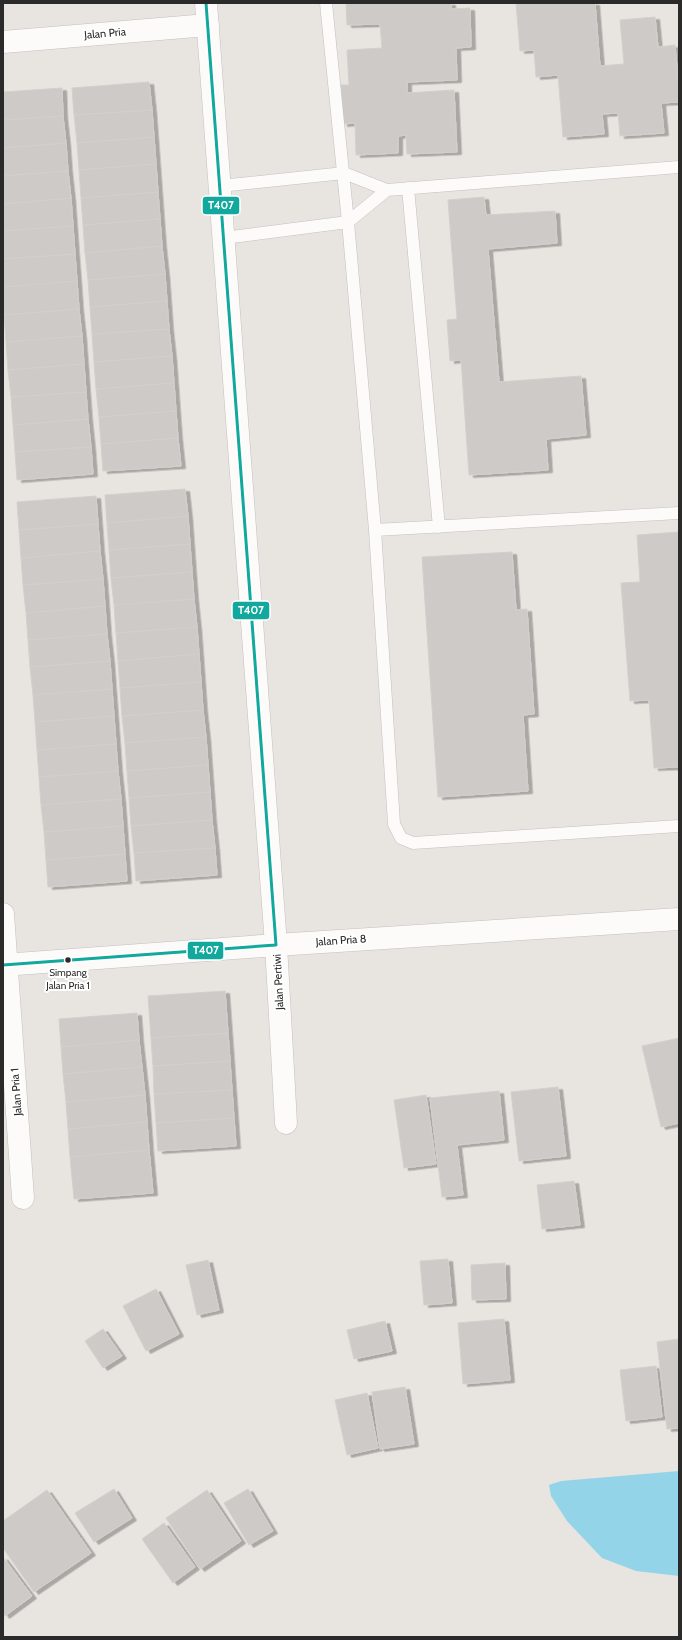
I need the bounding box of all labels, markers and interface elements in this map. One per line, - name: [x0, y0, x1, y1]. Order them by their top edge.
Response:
- street label: Jalan Pria: [83, 24, 127, 42]
- line badge: T407: [202, 196, 240, 215]
- text: T407: [208, 198, 234, 212]
- line badge: T407: [232, 601, 270, 620]
- text: T407: [238, 603, 264, 617]
- street label: Jalan Pria 8: [314, 931, 367, 949]
- line badge: T407: [187, 941, 224, 960]
- text: T407: [193, 943, 219, 957]
- street label: Jalan Pertiwi: [270, 954, 287, 1011]
- marker: Simpang Jalan Pria 1: [63, 955, 73, 965]
- place label: Simpang Jalan Pria 1: [45, 966, 90, 992]
- street label: Jalan Pria 1: [7, 1068, 25, 1117]

